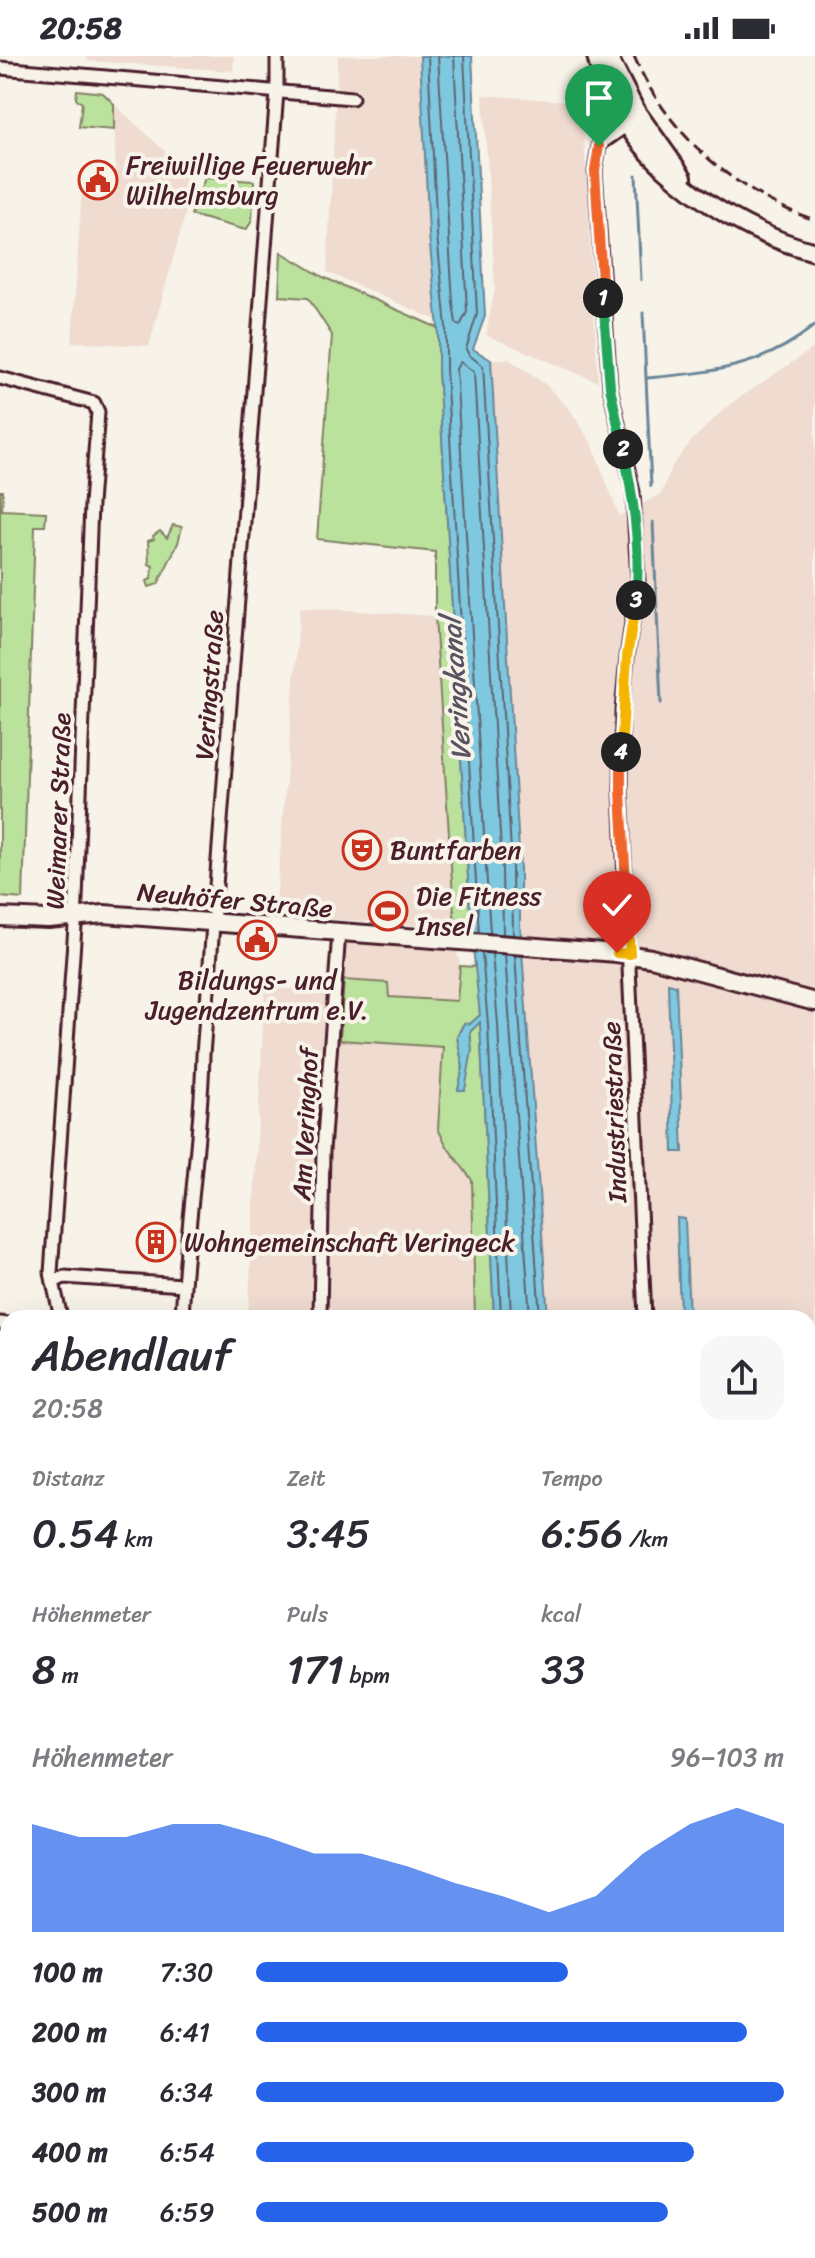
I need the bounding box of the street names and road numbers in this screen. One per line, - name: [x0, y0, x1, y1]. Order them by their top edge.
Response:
- street label: Veringstraße: [181, 609, 237, 761]
- street label: Weimarer Straße: [32, 711, 84, 910]
- street label: Neuhöfer Straße: [135, 869, 335, 931]
- street label: Industriestraße: [588, 1021, 640, 1204]
- street label: Am Veringhof: [278, 1044, 332, 1203]

